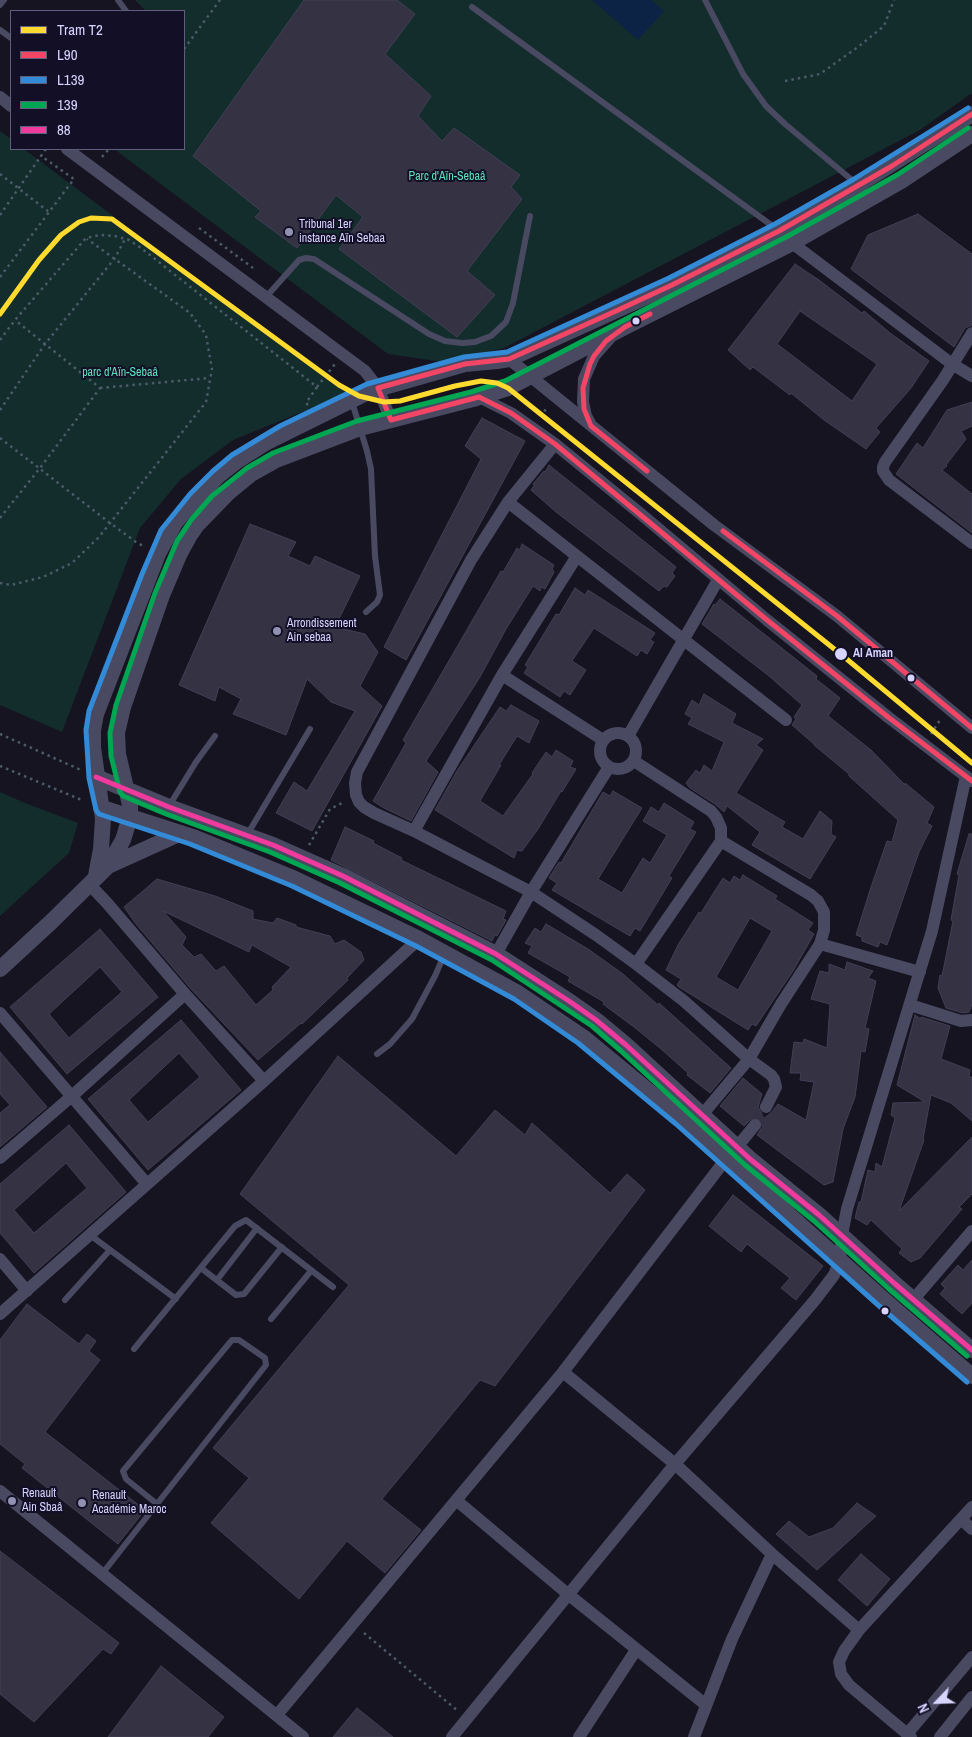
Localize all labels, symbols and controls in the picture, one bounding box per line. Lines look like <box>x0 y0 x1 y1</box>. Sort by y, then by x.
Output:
legend <box>10 10 185 150</box>
text: Tram T2 <box>57 19 103 40</box>
text: L90 <box>57 44 78 65</box>
text: L139 <box>57 69 84 90</box>
text: 139 <box>57 94 78 115</box>
text: 88 <box>57 119 71 140</box>
park label: Parc d'Aïn-Sebaâ <box>409 170 485 184</box>
place label: Tribunal 1er instance Aïn Sebaa <box>299 218 385 246</box>
marker: Tribunal 1er instance Aïn Sebaa <box>283 226 295 238</box>
unlabelled marker <box>631 316 641 326</box>
park label: parc d'Aïn-Sebaâ <box>82 366 158 380</box>
place label: Arrondissement Ain sebaa <box>287 617 356 645</box>
marker: Arrondissement Ain sebaa <box>271 625 283 637</box>
marker: Al Aman <box>833 646 849 662</box>
place label: Al Aman <box>853 647 893 661</box>
unlabelled marker <box>906 673 916 683</box>
unlabelled marker <box>880 1306 890 1316</box>
place label: Renault Ain Sbaâ <box>22 1487 62 1515</box>
place label: Renault Académie Maroc <box>92 1489 166 1517</box>
marker: Renault Ain Sbaâ <box>6 1495 18 1507</box>
marker: Renault Académie Maroc <box>76 1497 88 1509</box>
north arrow <box>912 1677 962 1727</box>
text: N <box>913 1701 933 1716</box>

